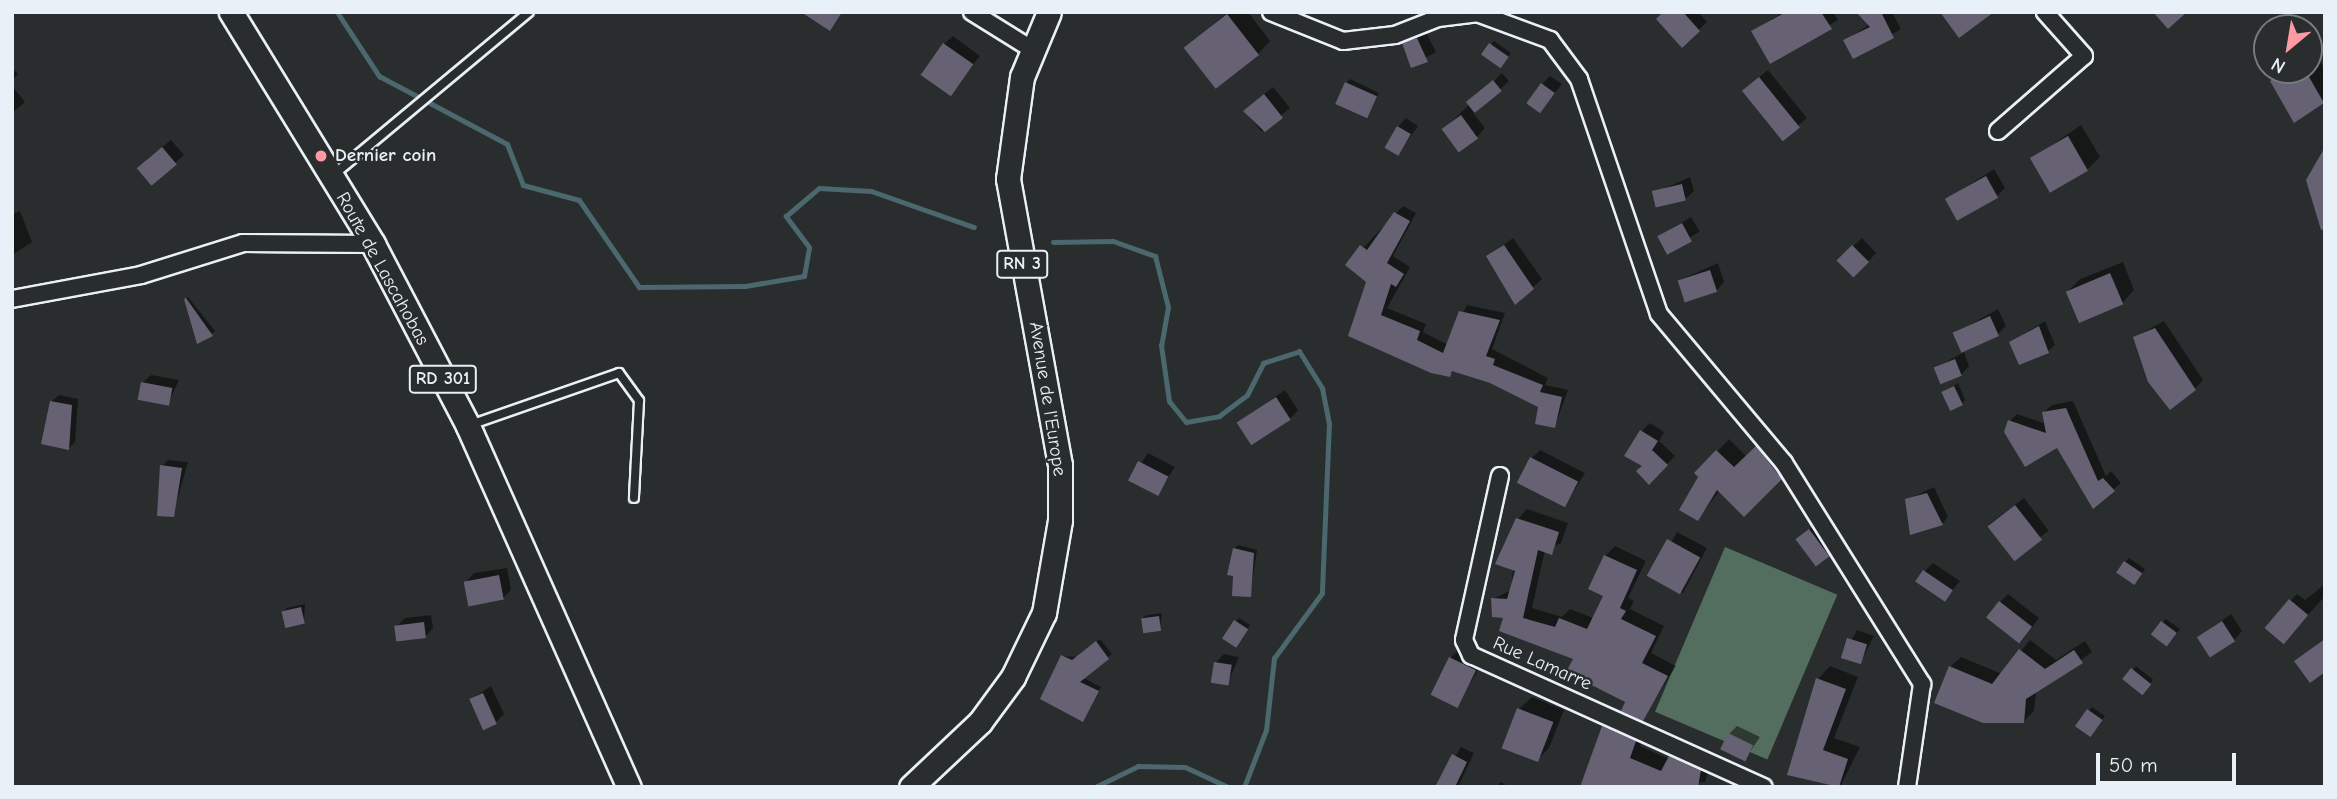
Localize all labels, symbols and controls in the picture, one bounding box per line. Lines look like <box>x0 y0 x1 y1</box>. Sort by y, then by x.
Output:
north arrow <box>2253 14 2323 84</box>
text: N <box>2268 53 2289 78</box>
place label: Dernier coin <box>335 145 436 167</box>
marker: Dernier coin <box>313 148 329 164</box>
street label: Route de Lascahobas <box>330 189 434 349</box>
road number: RN 3 <box>996 250 1048 278</box>
street label: Avenue de l'Europe <box>1024 320 1070 478</box>
road number: RD 301 <box>408 365 478 394</box>
street label: Rue Lamarre <box>1489 632 1595 696</box>
scale bar <box>2099 740 2239 784</box>
text: 50 m <box>2109 753 2158 777</box>

